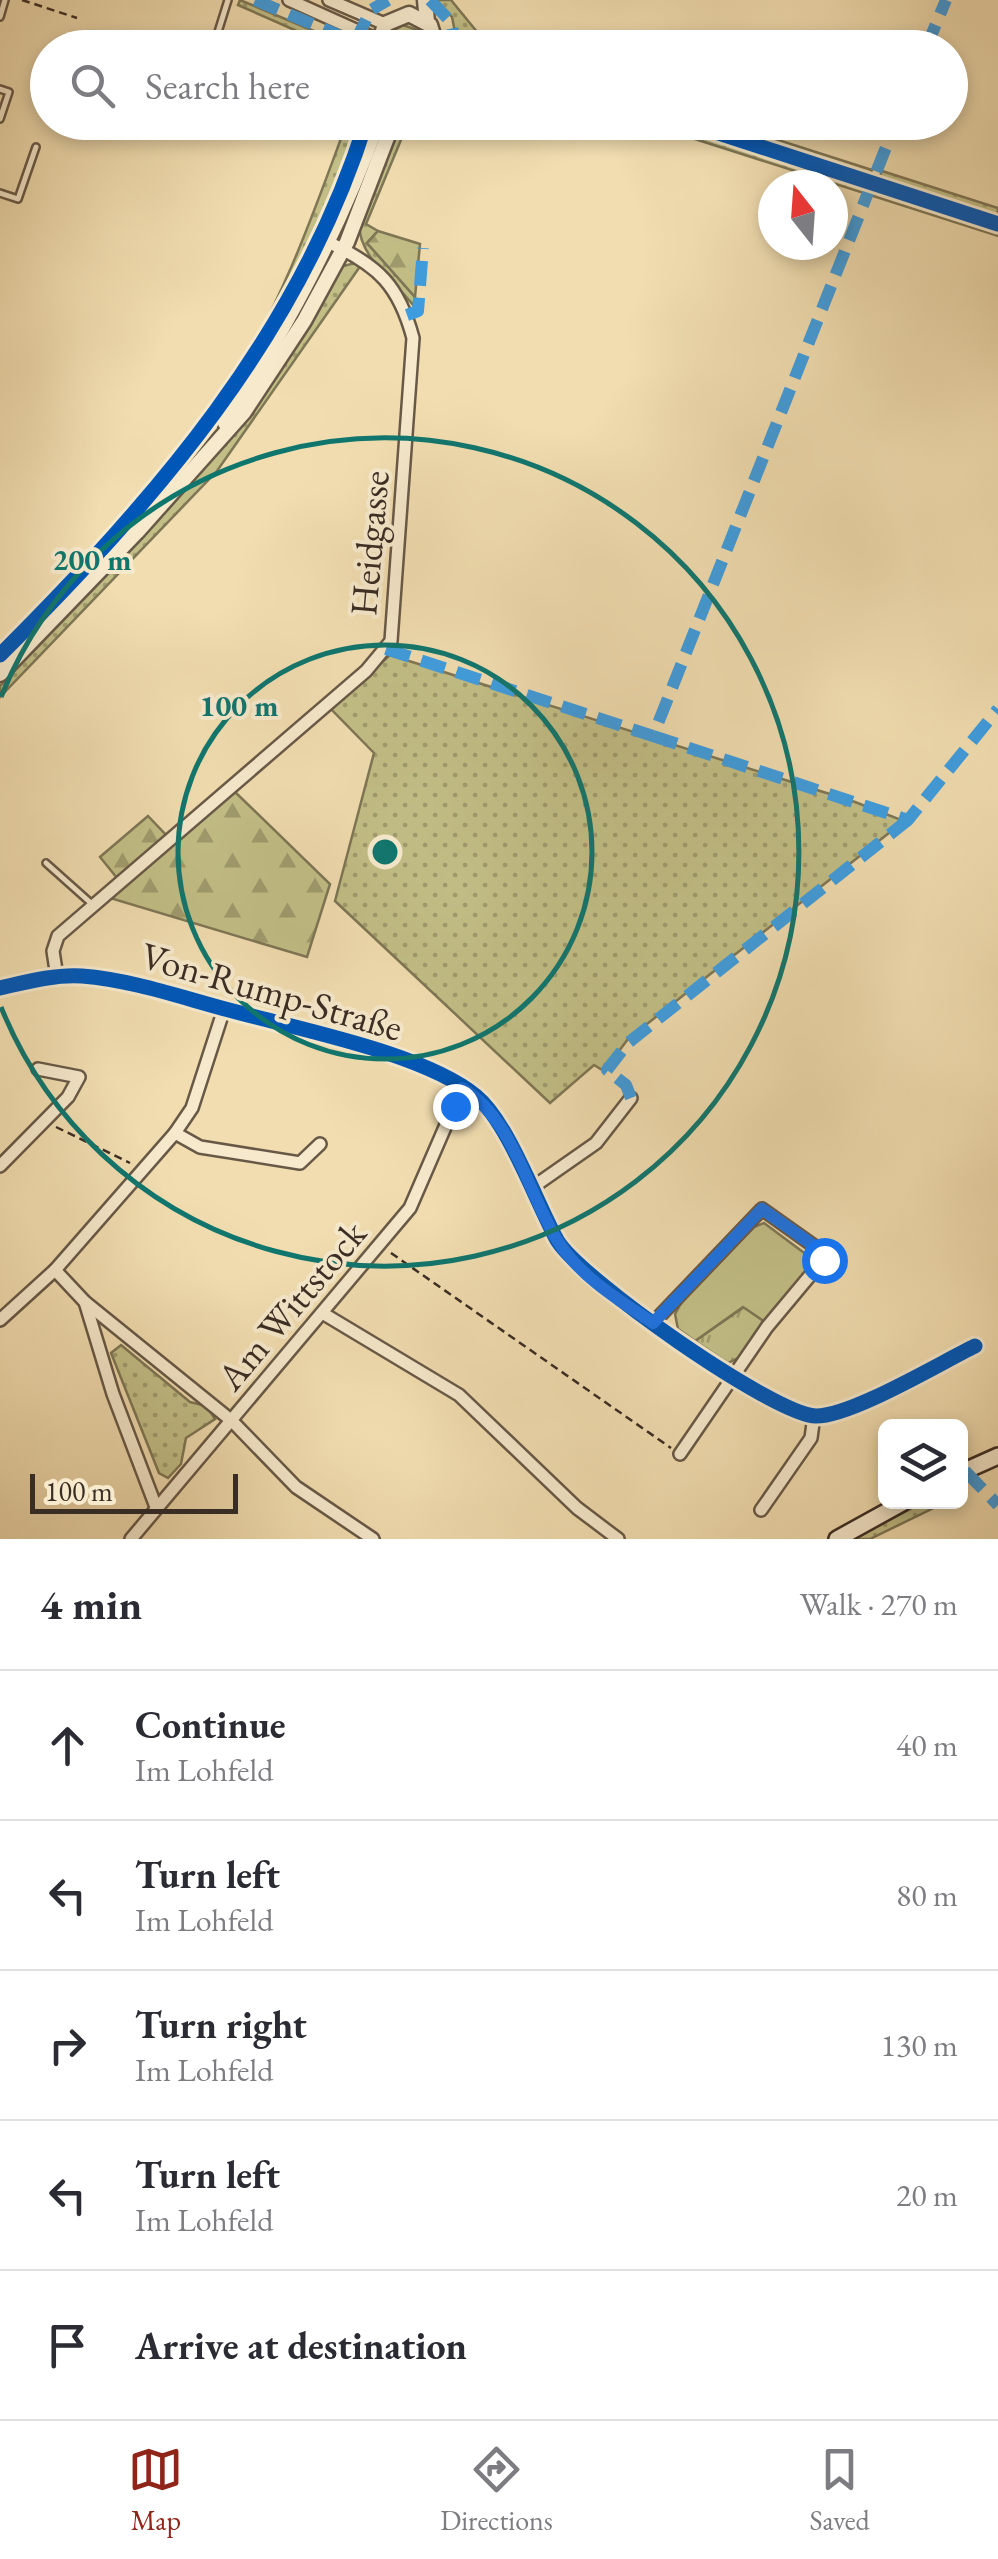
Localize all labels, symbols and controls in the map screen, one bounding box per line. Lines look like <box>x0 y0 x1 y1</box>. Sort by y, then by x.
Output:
search box <box>30 30 968 140</box>
icon: search <box>65 58 120 113</box>
text: Search here <box>145 61 310 110</box>
north arrow <box>758 170 848 260</box>
street label: Heidgasse <box>338 469 400 617</box>
text: 200 m <box>53 540 131 579</box>
text: 100 m <box>200 686 278 725</box>
centre of rings <box>367 834 403 870</box>
street label: Von-Rump-Straße <box>136 930 408 1052</box>
route end <box>433 1084 479 1130</box>
street label: Am Wittstock <box>205 1209 377 1401</box>
route start <box>802 1238 848 1284</box>
map controls <box>878 1419 968 1509</box>
button: layers <box>878 1419 968 1509</box>
scale bar <box>30 1469 238 1514</box>
text: 100 m <box>45 1473 113 1509</box>
text: 4 min <box>40 1577 142 1632</box>
text: Walk · 270 m <box>800 1583 958 1625</box>
text: Continue <box>135 1700 286 1749</box>
icon: ahead <box>40 1718 95 1773</box>
text: 40 m <box>896 1724 958 1766</box>
text: Im Lohfeld <box>135 1749 273 1791</box>
text: Turn left <box>135 1850 280 1899</box>
icon: left <box>40 1868 95 1923</box>
text: 80 m <box>896 1874 958 1916</box>
text: Im Lohfeld <box>135 1899 273 1941</box>
text: Turn right <box>135 2000 307 2049</box>
icon: right <box>40 2018 95 2073</box>
text: 130 m <box>881 2024 958 2066</box>
text: Im Lohfeld <box>135 2049 273 2091</box>
text: Turn left <box>135 2150 280 2199</box>
icon: left <box>40 2168 95 2223</box>
text: 20 m <box>896 2174 958 2216</box>
text: Im Lohfeld <box>135 2199 273 2241</box>
icon: arrive <box>40 2318 95 2373</box>
text: Arrive at destination <box>135 2321 467 2370</box>
tab: Map <box>128 2442 183 2538</box>
tab: Directions <box>440 2442 553 2538</box>
tab: Saved <box>810 2442 870 2538</box>

